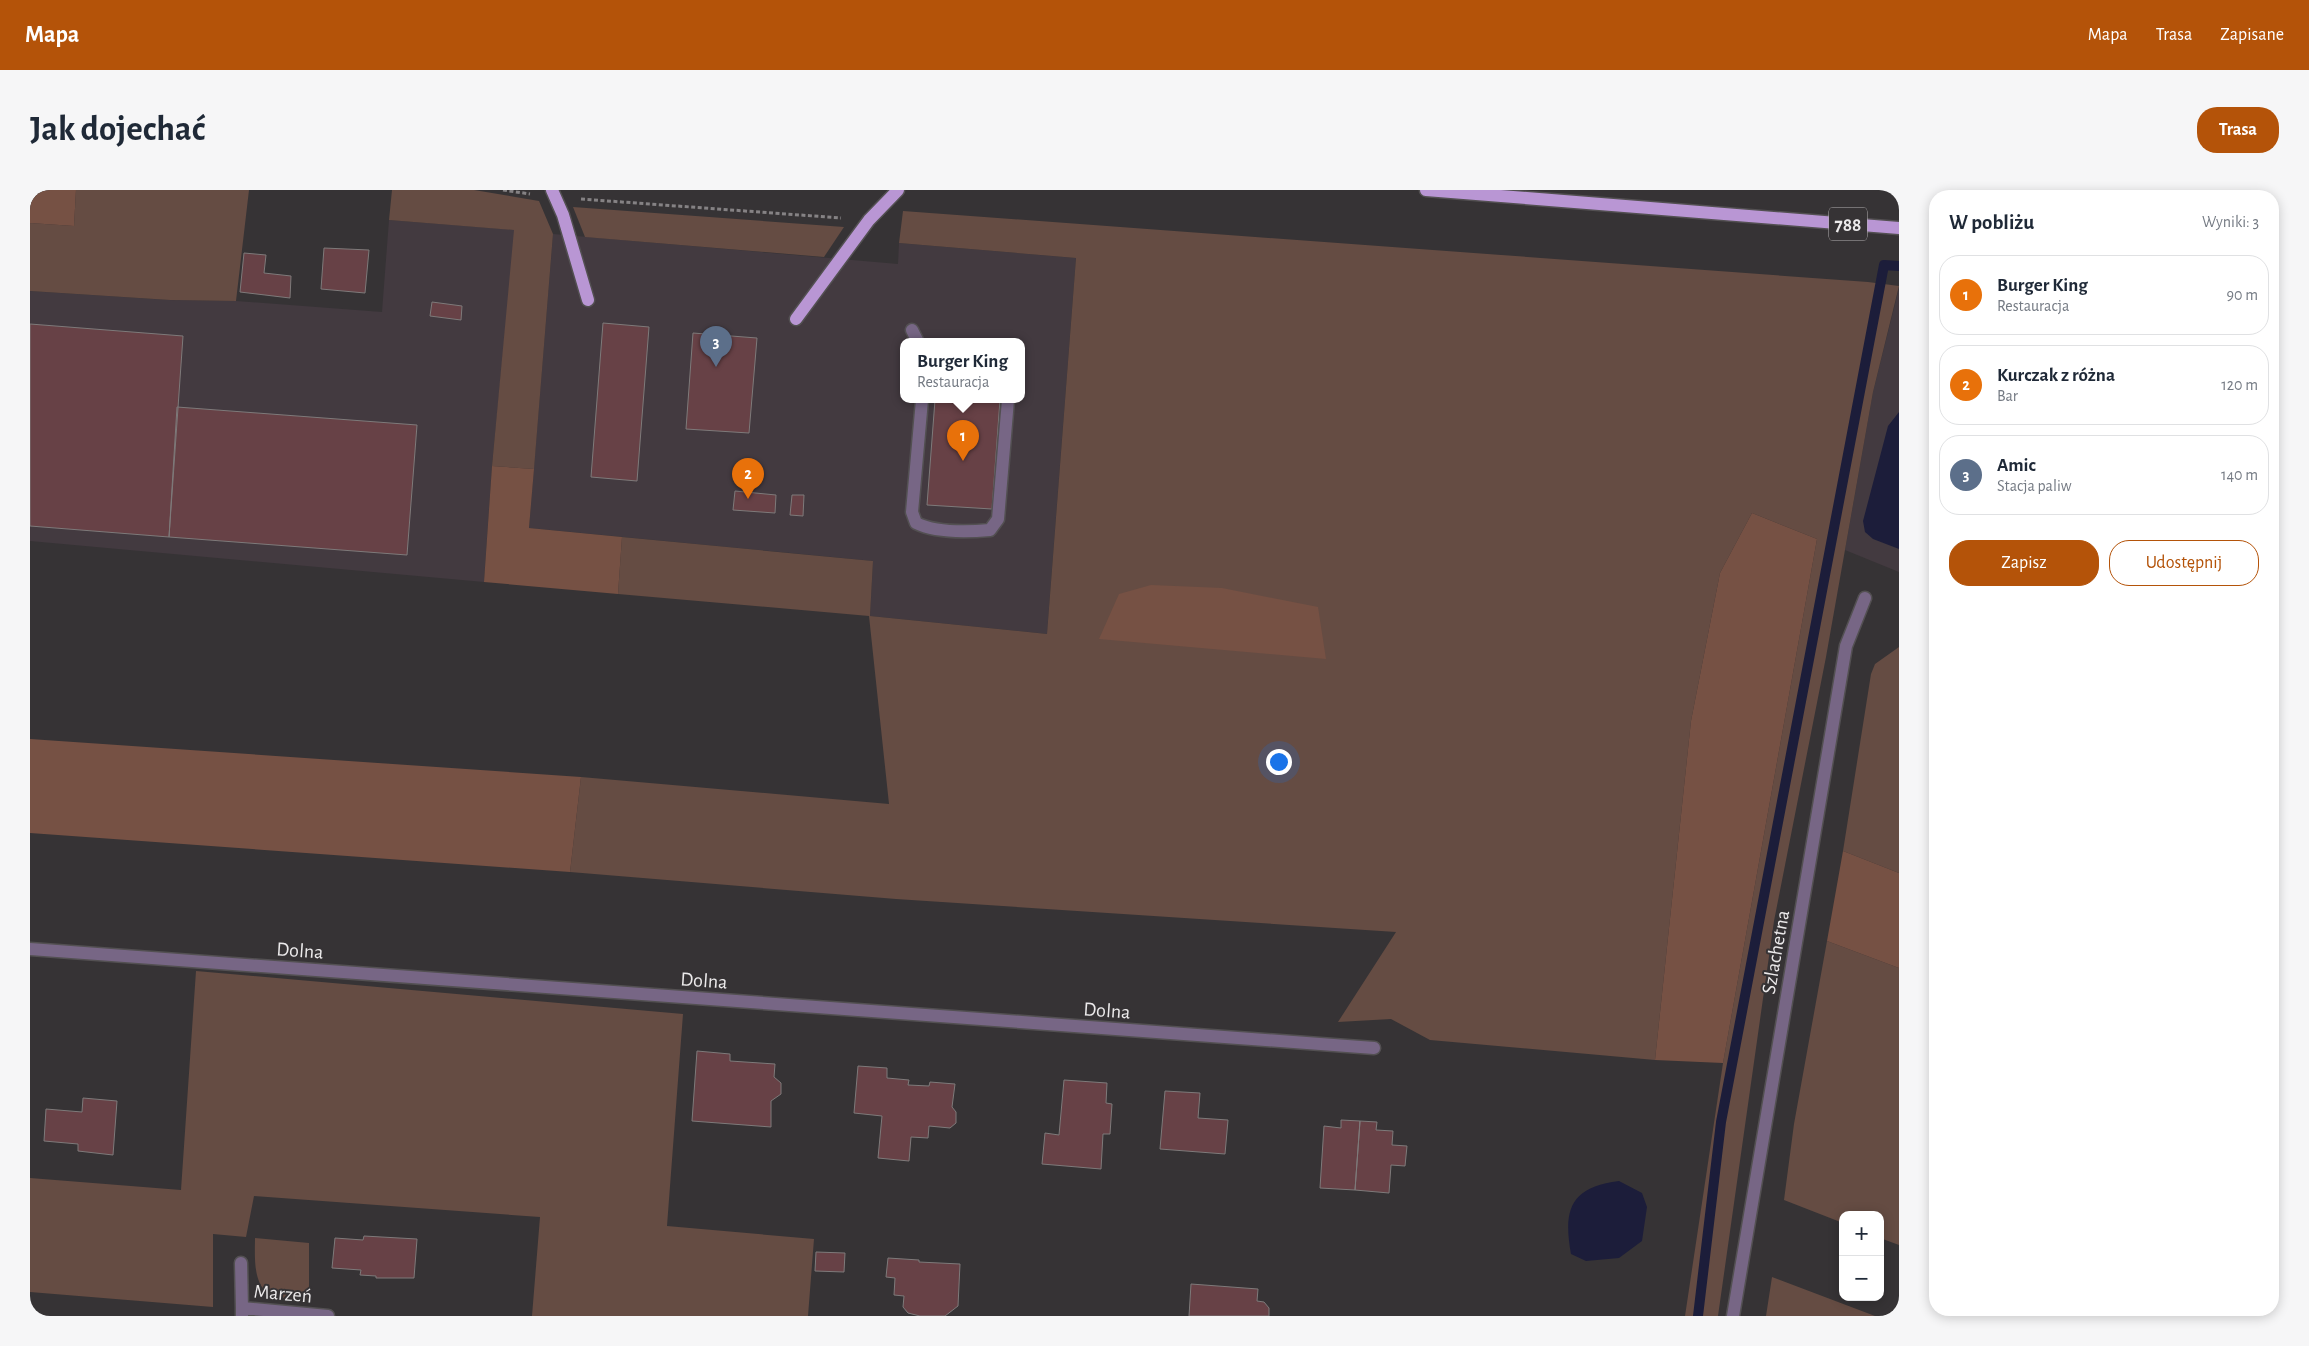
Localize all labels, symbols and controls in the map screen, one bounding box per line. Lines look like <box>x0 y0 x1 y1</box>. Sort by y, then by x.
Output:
text: Mapa <box>25 23 79 47</box>
text: Mapa <box>2088 26 2128 44</box>
text: Trasa <box>2156 26 2192 44</box>
text: Zapisane <box>2220 26 2284 44</box>
button: Trasa <box>2197 107 2279 153</box>
text: Jak dojechać <box>30 112 205 147</box>
road number: 788 <box>1829 208 1867 240</box>
text: W pobliżu <box>1949 212 2034 233</box>
text: Wyniki: 3 <box>2202 214 2259 230</box>
text: Burger King <box>1997 276 2088 295</box>
text: 1 <box>1963 287 1969 303</box>
text: 90 m <box>2227 287 2258 303</box>
text: Restauracja <box>1997 298 2069 314</box>
pin: 3 <box>700 326 732 367</box>
popup <box>900 338 1025 403</box>
text: Burger King <box>917 352 1008 371</box>
text: Kurczak z różna <box>1997 366 2115 385</box>
text: Restauracja <box>917 374 989 390</box>
text: 2 <box>1962 377 1970 393</box>
text: 120 m <box>2221 377 2258 393</box>
text: Bar <box>1997 388 2018 404</box>
pin: 1 <box>947 420 979 461</box>
text: Amic <box>1997 456 2036 475</box>
pin: 2 <box>732 458 764 499</box>
text: 3 <box>1963 467 1969 483</box>
text: 140 m <box>2221 467 2258 483</box>
text: Stacja paliw <box>1997 478 2072 494</box>
button: Zapisz <box>1949 540 2099 586</box>
button: Udostępnij <box>2109 540 2259 586</box>
your location <box>1266 749 1292 775</box>
street label: Szlachetna <box>1759 909 1793 996</box>
street label: Dolna <box>276 939 324 963</box>
street label: Dolna <box>680 969 728 993</box>
street label: Dolna <box>1083 999 1131 1023</box>
map controls <box>1839 1211 1884 1301</box>
button: + <box>1839 1211 1884 1256</box>
button: − <box>1839 1256 1884 1301</box>
street label: Marzeń <box>253 1281 313 1307</box>

